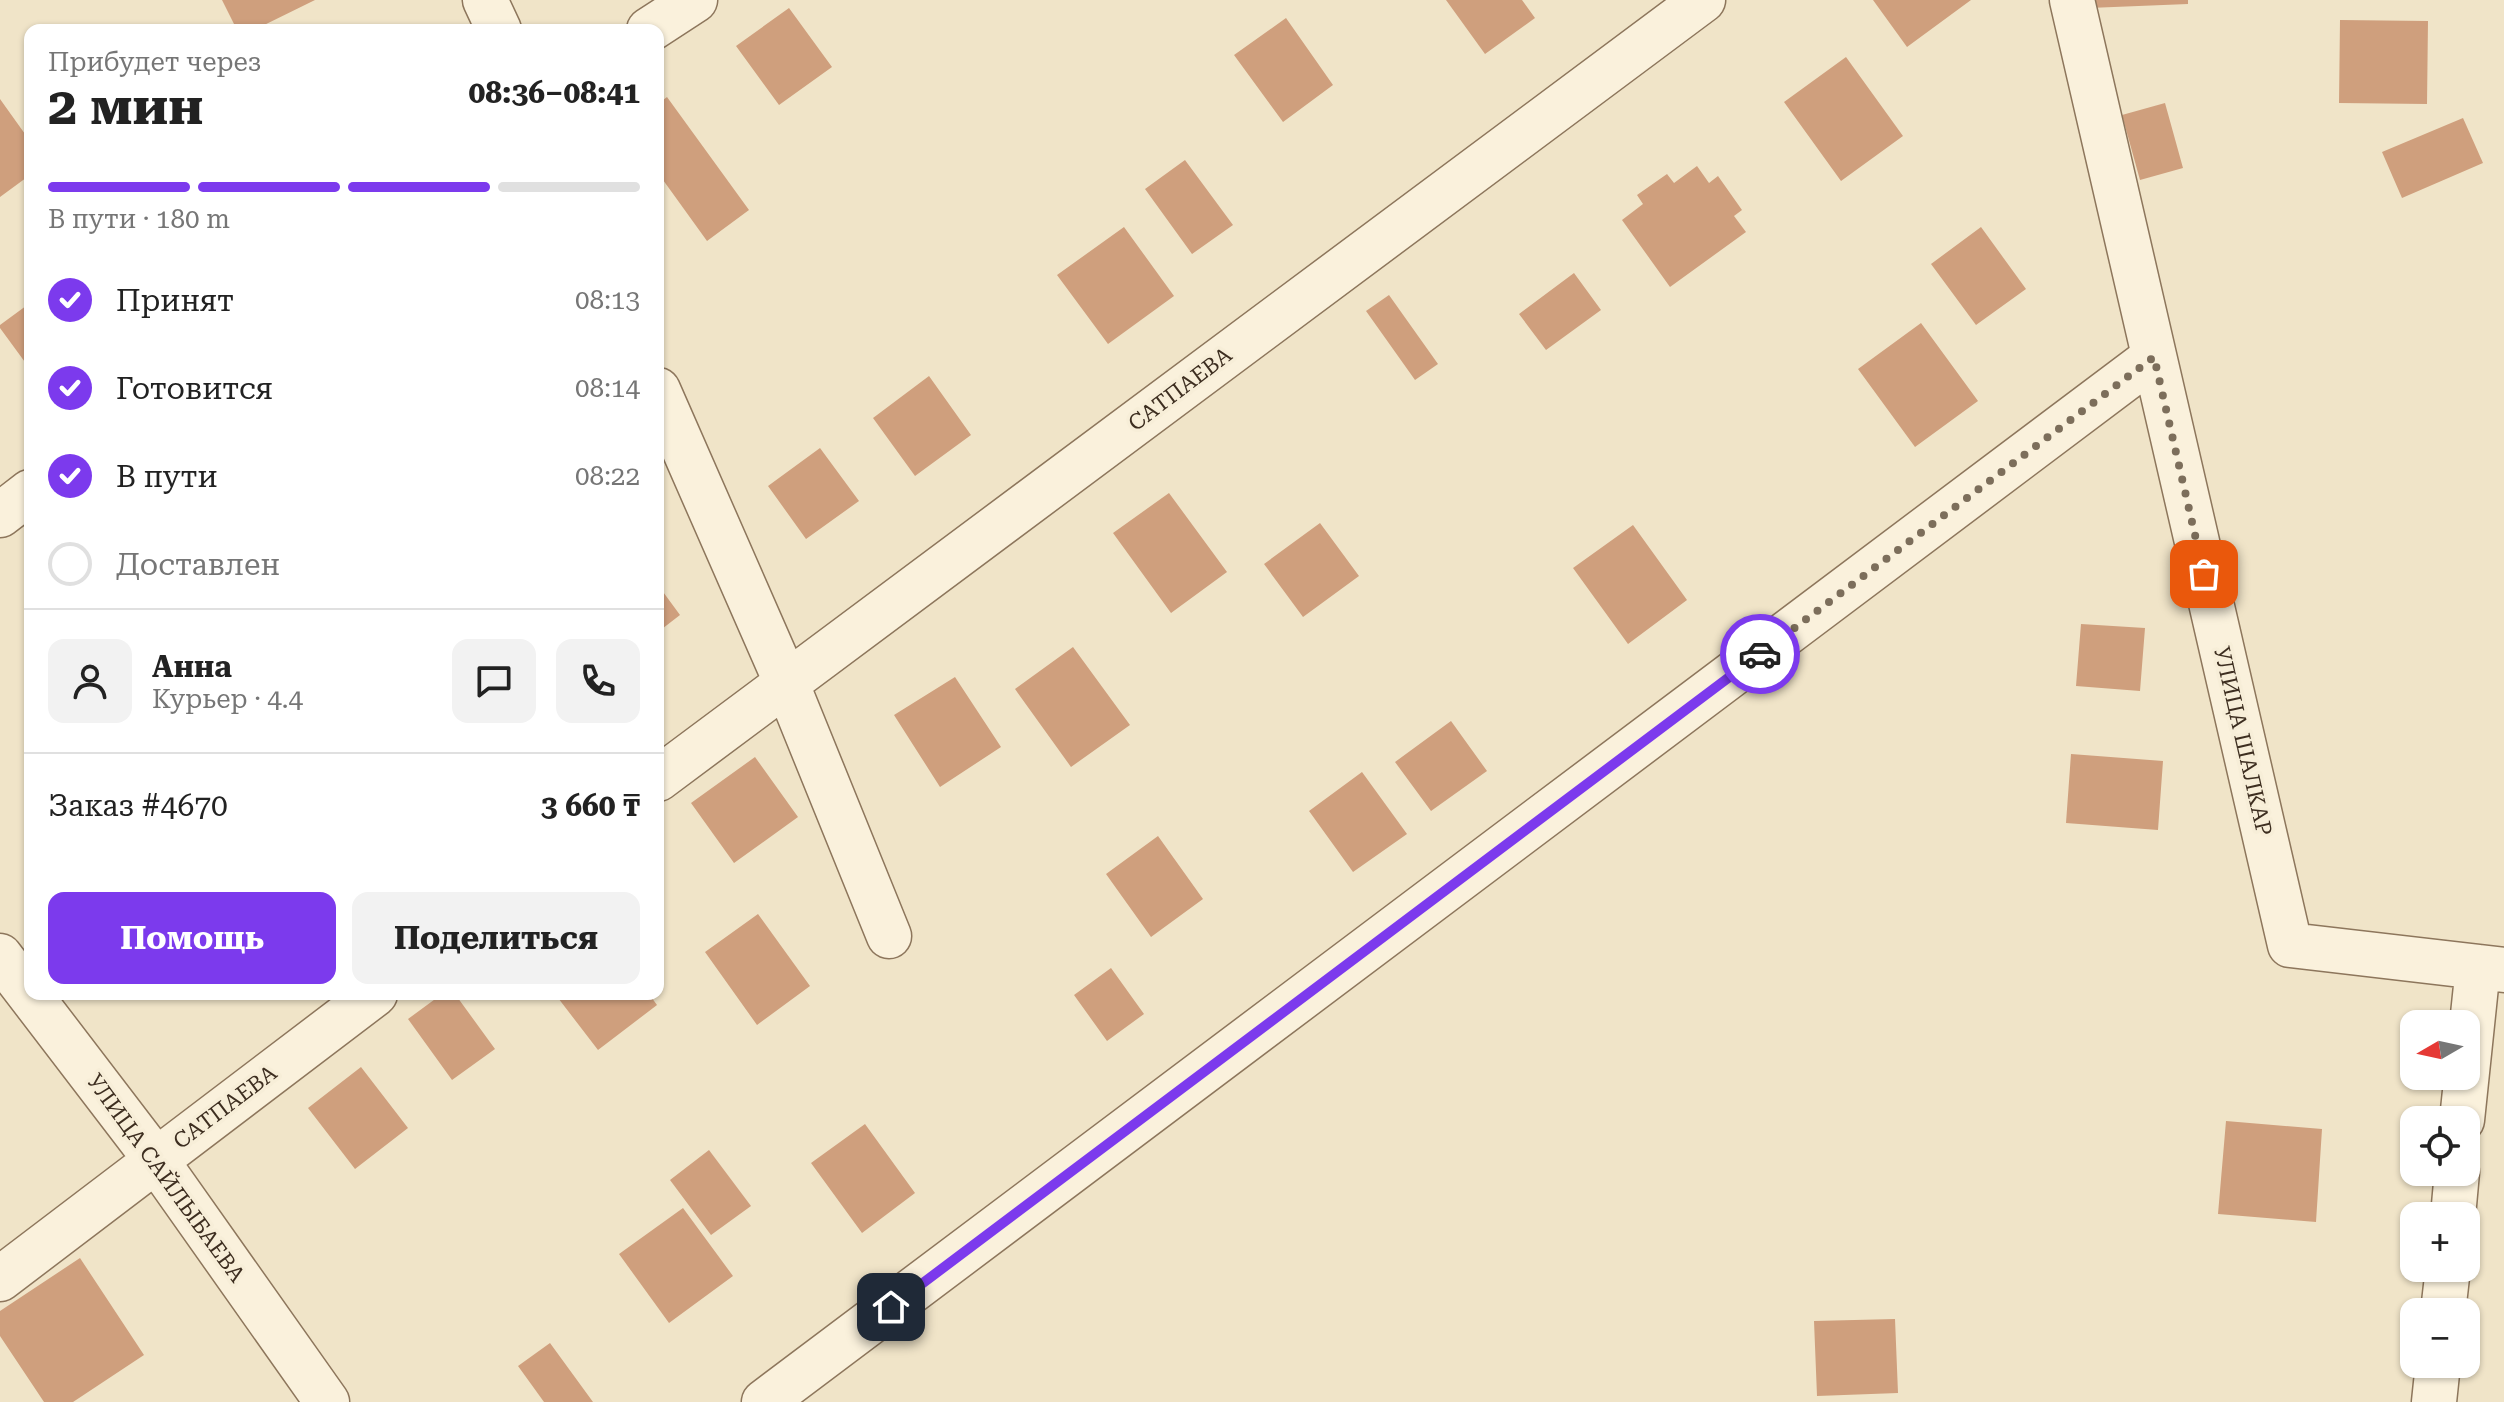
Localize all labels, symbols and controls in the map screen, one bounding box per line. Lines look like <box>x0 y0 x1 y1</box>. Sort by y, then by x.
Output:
text: Прибудет через <box>48 47 262 77</box>
text: 08:36–08:41 <box>468 75 640 110</box>
text: 2 мин <box>48 76 203 137</box>
text: В пути · 180 m <box>48 204 230 234</box>
icon: check <box>48 278 92 322</box>
text: Принят <box>116 283 234 318</box>
text: 08:13 <box>575 285 640 315</box>
street label: САТПАЕВА <box>1123 342 1237 436</box>
icon: check <box>48 366 92 410</box>
text: Готовится <box>116 371 273 406</box>
text: 08:14 <box>575 373 640 403</box>
icon: check <box>48 454 92 498</box>
text: В пути <box>116 459 218 494</box>
text: 08:22 <box>575 461 640 491</box>
pin <box>2170 540 2238 608</box>
text: Доставлен <box>116 547 280 582</box>
icon: bag <box>2182 552 2226 596</box>
courier <box>1720 614 1800 694</box>
icon: car <box>1738 632 1782 676</box>
button: person <box>48 639 132 723</box>
button: chat <box>452 639 536 723</box>
button: phone <box>556 639 640 723</box>
street label: УЛИЦА ШАЛКАР <box>2209 644 2277 838</box>
text: Анна <box>152 649 232 684</box>
text: Курьер · 4.4 <box>152 684 303 714</box>
text: Заказ #4670 <box>48 788 228 823</box>
text: 3 660 ₸ <box>541 788 640 823</box>
button: Помощь <box>48 892 336 984</box>
button: Поделиться <box>352 892 640 984</box>
north arrow <box>2400 1010 2480 1090</box>
map controls <box>2400 1010 2480 1378</box>
street label: САТПАЕВА <box>168 1060 282 1154</box>
street label: УЛИЦА САЙЛЫБАЕВА <box>82 1069 251 1287</box>
button: locate <box>2400 1106 2480 1186</box>
button: + <box>2400 1202 2480 1282</box>
pin <box>857 1273 925 1341</box>
icon: home <box>869 1285 913 1329</box>
button: − <box>2400 1298 2480 1378</box>

